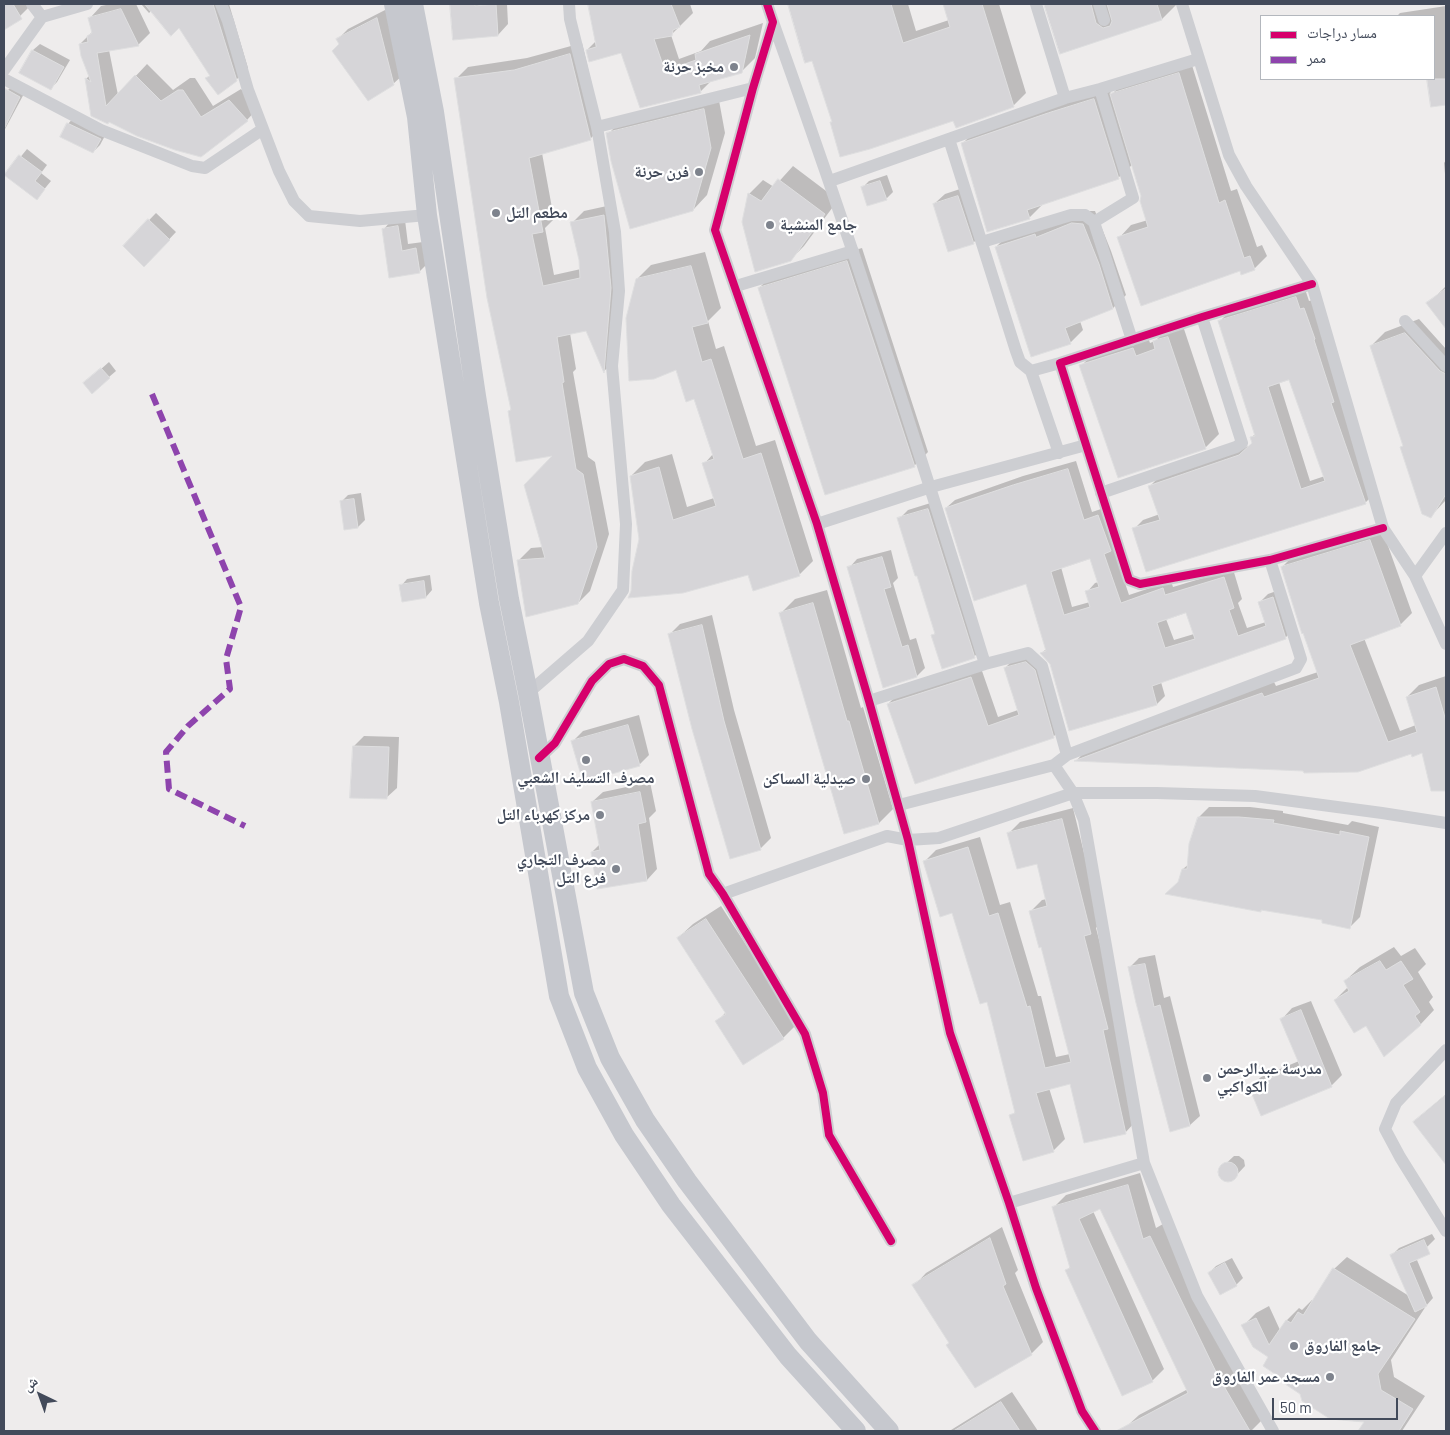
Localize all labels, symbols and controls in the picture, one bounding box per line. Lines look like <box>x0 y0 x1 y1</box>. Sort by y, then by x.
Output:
legend <box>1260 15 1435 80</box>
text: مسار دراجات <box>1307 23 1377 41</box>
text: ممر <box>1307 48 1326 66</box>
place label: مخبز حرنة <box>663 57 724 77</box>
marker: مخبز حرنة <box>728 61 740 73</box>
place label: فرن حرنة <box>634 162 689 182</box>
marker: فرن حرنة <box>693 166 705 178</box>
place label: مطعم التل <box>506 203 568 223</box>
marker: مطعم التل <box>490 207 502 219</box>
place label: جامع المنشية <box>780 215 857 235</box>
marker: جامع المنشية <box>764 219 776 231</box>
marker: مصرف التسليف الشعبي <box>580 754 592 766</box>
place label: مصرف التسليف الشعبي <box>517 768 655 788</box>
place label: صيدلية المساكن <box>763 769 856 789</box>
marker: صيدلية المساكن <box>860 773 872 785</box>
place label: مركز كهرباء التل <box>497 805 590 825</box>
marker: مركز كهرباء التل <box>594 809 606 821</box>
place label: مصرف التجاري فرع التل <box>517 850 606 888</box>
marker: مصرف التجاري فرع التل <box>610 863 622 875</box>
place label: مدرسة عبدالرحمن الكواكبي <box>1217 1059 1322 1097</box>
marker: مدرسة عبدالرحمن الكواكبي <box>1201 1072 1213 1084</box>
place label: جامع الفاروق <box>1304 1336 1381 1356</box>
marker: جامع الفاروق <box>1288 1340 1300 1352</box>
place label: مسجد عمر الفاروق <box>1212 1367 1320 1387</box>
north arrow <box>15 1370 65 1420</box>
marker: مسجد عمر الفاروق <box>1324 1371 1336 1383</box>
text: ش <box>18 1372 41 1395</box>
scale bar <box>1275 1388 1401 1420</box>
text: 50 m <box>1280 1398 1312 1416</box>

